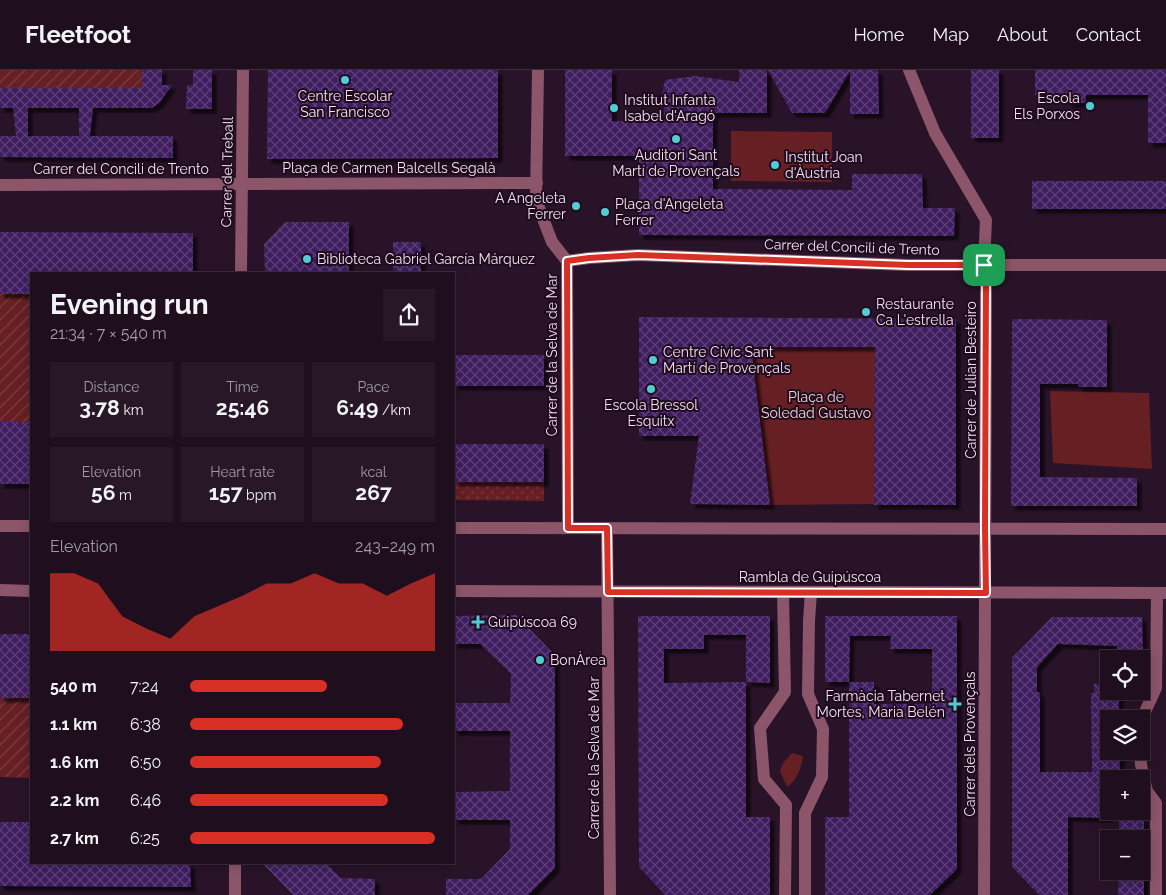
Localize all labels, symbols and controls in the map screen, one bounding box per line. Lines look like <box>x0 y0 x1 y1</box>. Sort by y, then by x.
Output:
text: Fleetfoot <box>25 20 131 49</box>
text: Home <box>853 24 904 45</box>
text: Map <box>932 24 969 45</box>
text: About <box>997 24 1048 45</box>
text: Contact <box>1076 24 1141 45</box>
marker: Centre Escolar San Francisco <box>339 74 351 86</box>
place label: Centre Escolar San Francisco <box>298 88 392 120</box>
place label: Escola Els Porxos <box>1014 90 1080 122</box>
place label: Institut Infanta Isabel d'Aragó <box>624 92 716 124</box>
marker: Escola Els Porxos <box>1084 100 1096 112</box>
marker: Institut Infanta Isabel d'Aragó <box>608 102 620 114</box>
street label: Carrer del Treball <box>218 116 236 228</box>
marker: Auditori Sant Martí de Provençals <box>670 133 682 145</box>
place label: Auditori Sant Martí de Provençals <box>612 147 740 179</box>
place label: Institut Joan d'Àustria <box>785 149 863 181</box>
marker: Institut Joan d'Àustria <box>769 159 781 171</box>
street label: Plaça de Carmen Balcells Segalà <box>282 160 496 176</box>
street label: Carrer del Concili de Trento <box>33 161 209 177</box>
place label: A Angeleta Ferrer <box>495 190 566 222</box>
place label: Plaça d'Angeleta Ferrer <box>615 196 723 228</box>
marker: A Angeleta Ferrer <box>570 200 582 212</box>
marker: Plaça d'Angeleta Ferrer <box>599 206 611 218</box>
street label: Carrer del Concili de Trento <box>764 236 940 258</box>
pin <box>963 244 1005 286</box>
place label: Biblioteca Gabriel García Márquez <box>317 251 535 267</box>
icon: arrive <box>970 251 998 279</box>
marker: Biblioteca Gabriel García Márquez <box>301 253 313 265</box>
street label: Carrer de la Selva de Mar <box>544 274 560 436</box>
text: Evening run <box>50 288 209 321</box>
button: share <box>383 289 435 341</box>
place label: Restaurante Ca L'estrella <box>876 296 954 328</box>
street label: Carrer de Julian Besteiro <box>963 301 979 459</box>
marker: Restaurante Ca L'estrella <box>860 306 872 318</box>
text: 21:34 · 7 × 540 m <box>50 324 167 343</box>
place label: Centre Cívic Sant Martí de Provençals <box>663 344 791 376</box>
marker: Centre Cívic Sant Martí de Provençals <box>647 354 659 366</box>
text: Distance <box>83 379 140 395</box>
text: Time <box>226 379 259 395</box>
text: Pace <box>357 379 390 395</box>
marker: Escola Bressol Esquitx <box>645 383 657 395</box>
park label: Plaça de Soledad Gustavo <box>761 389 871 421</box>
text: 3.78 <box>79 395 120 420</box>
text: 25:46 <box>216 395 269 420</box>
text: 6:49 <box>336 395 378 420</box>
place label: Escola Bressol Esquitx <box>604 397 698 429</box>
text: km <box>120 402 144 418</box>
text: /km <box>378 402 411 418</box>
text: Elevation <box>82 464 141 480</box>
text: Heart rate <box>210 464 275 480</box>
text: kcal <box>360 464 387 480</box>
text: 56 <box>91 480 115 505</box>
text: 157 <box>209 480 243 505</box>
text: 267 <box>355 480 392 505</box>
text: m <box>115 487 132 503</box>
text: bpm <box>243 487 276 503</box>
text: Elevation <box>50 537 118 556</box>
text: 243–249 m <box>355 537 435 556</box>
street label: Rambla de Guipúscoa <box>739 569 881 585</box>
place label: Guipúscoa 69 <box>488 614 577 630</box>
marker: Guipúscoa 69 <box>472 616 484 628</box>
map controls <box>1100 650 1150 880</box>
button: locate <box>1100 650 1150 700</box>
place label: BonÀrea <box>550 651 606 668</box>
marker: BonÀrea <box>534 654 546 666</box>
street label: Carrer dels Provençals <box>962 671 978 817</box>
text: 540 m <box>50 677 97 696</box>
text: 7:24 <box>130 677 159 696</box>
street label: Carrer de la Selva de Mar <box>586 677 602 839</box>
place label: Farmàcia Tabernet Mortes, Maria Belén <box>817 688 945 720</box>
marker: Farmàcia Tabernet Mortes, Maria Belén <box>949 698 961 710</box>
button: layers <box>1100 710 1150 760</box>
text: 1.1 km <box>50 715 97 734</box>
text: 6:38 <box>130 715 161 734</box>
text: 1.6 km <box>50 753 99 772</box>
text: 6:50 <box>130 753 161 772</box>
button: + <box>1100 770 1150 820</box>
text: 2.2 km <box>50 791 99 810</box>
text: 6:46 <box>130 791 161 810</box>
text: 2.7 km <box>50 829 99 848</box>
text: 6:25 <box>130 829 160 848</box>
button: − <box>1100 830 1150 880</box>

